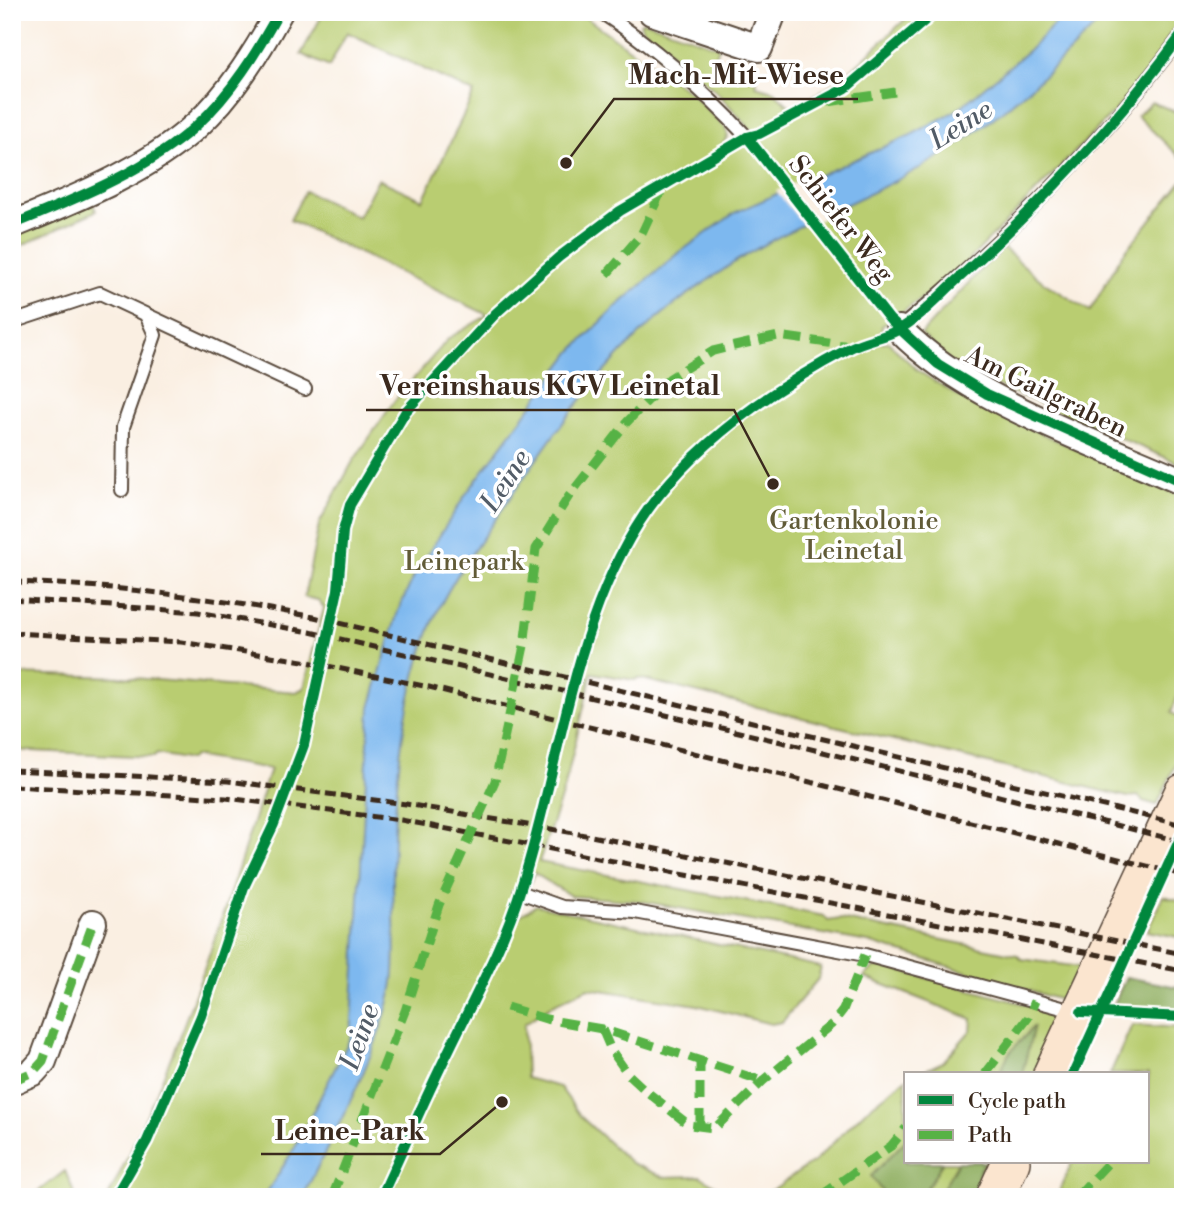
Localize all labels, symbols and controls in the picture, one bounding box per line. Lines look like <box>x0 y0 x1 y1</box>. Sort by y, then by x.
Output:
callout: Mach-Mit-Wiese <box>614 50 858 99</box>
text: Mach-Mit-Wiese <box>628 58 844 93</box>
water label: Leine <box>922 92 999 158</box>
street label: Schiefer Weg <box>782 149 901 289</box>
street label: Am Gailgraben <box>959 339 1132 445</box>
callout: Vereinshaus KGV Leinetal <box>366 361 734 410</box>
text: Vereinshaus KGV Leinetal <box>379 369 720 404</box>
water label: Leine <box>472 443 539 520</box>
park label: Gartenkolonie Leinetal <box>769 505 939 567</box>
park label: Leinepark <box>404 546 526 578</box>
water label: Leine <box>332 1000 387 1075</box>
legend <box>904 1072 1150 1164</box>
text: Cycle path <box>968 1089 1067 1115</box>
callout: Leine-Park <box>261 1105 440 1154</box>
text: Leine-Park <box>275 1114 426 1149</box>
text: Path <box>968 1123 1013 1149</box>

